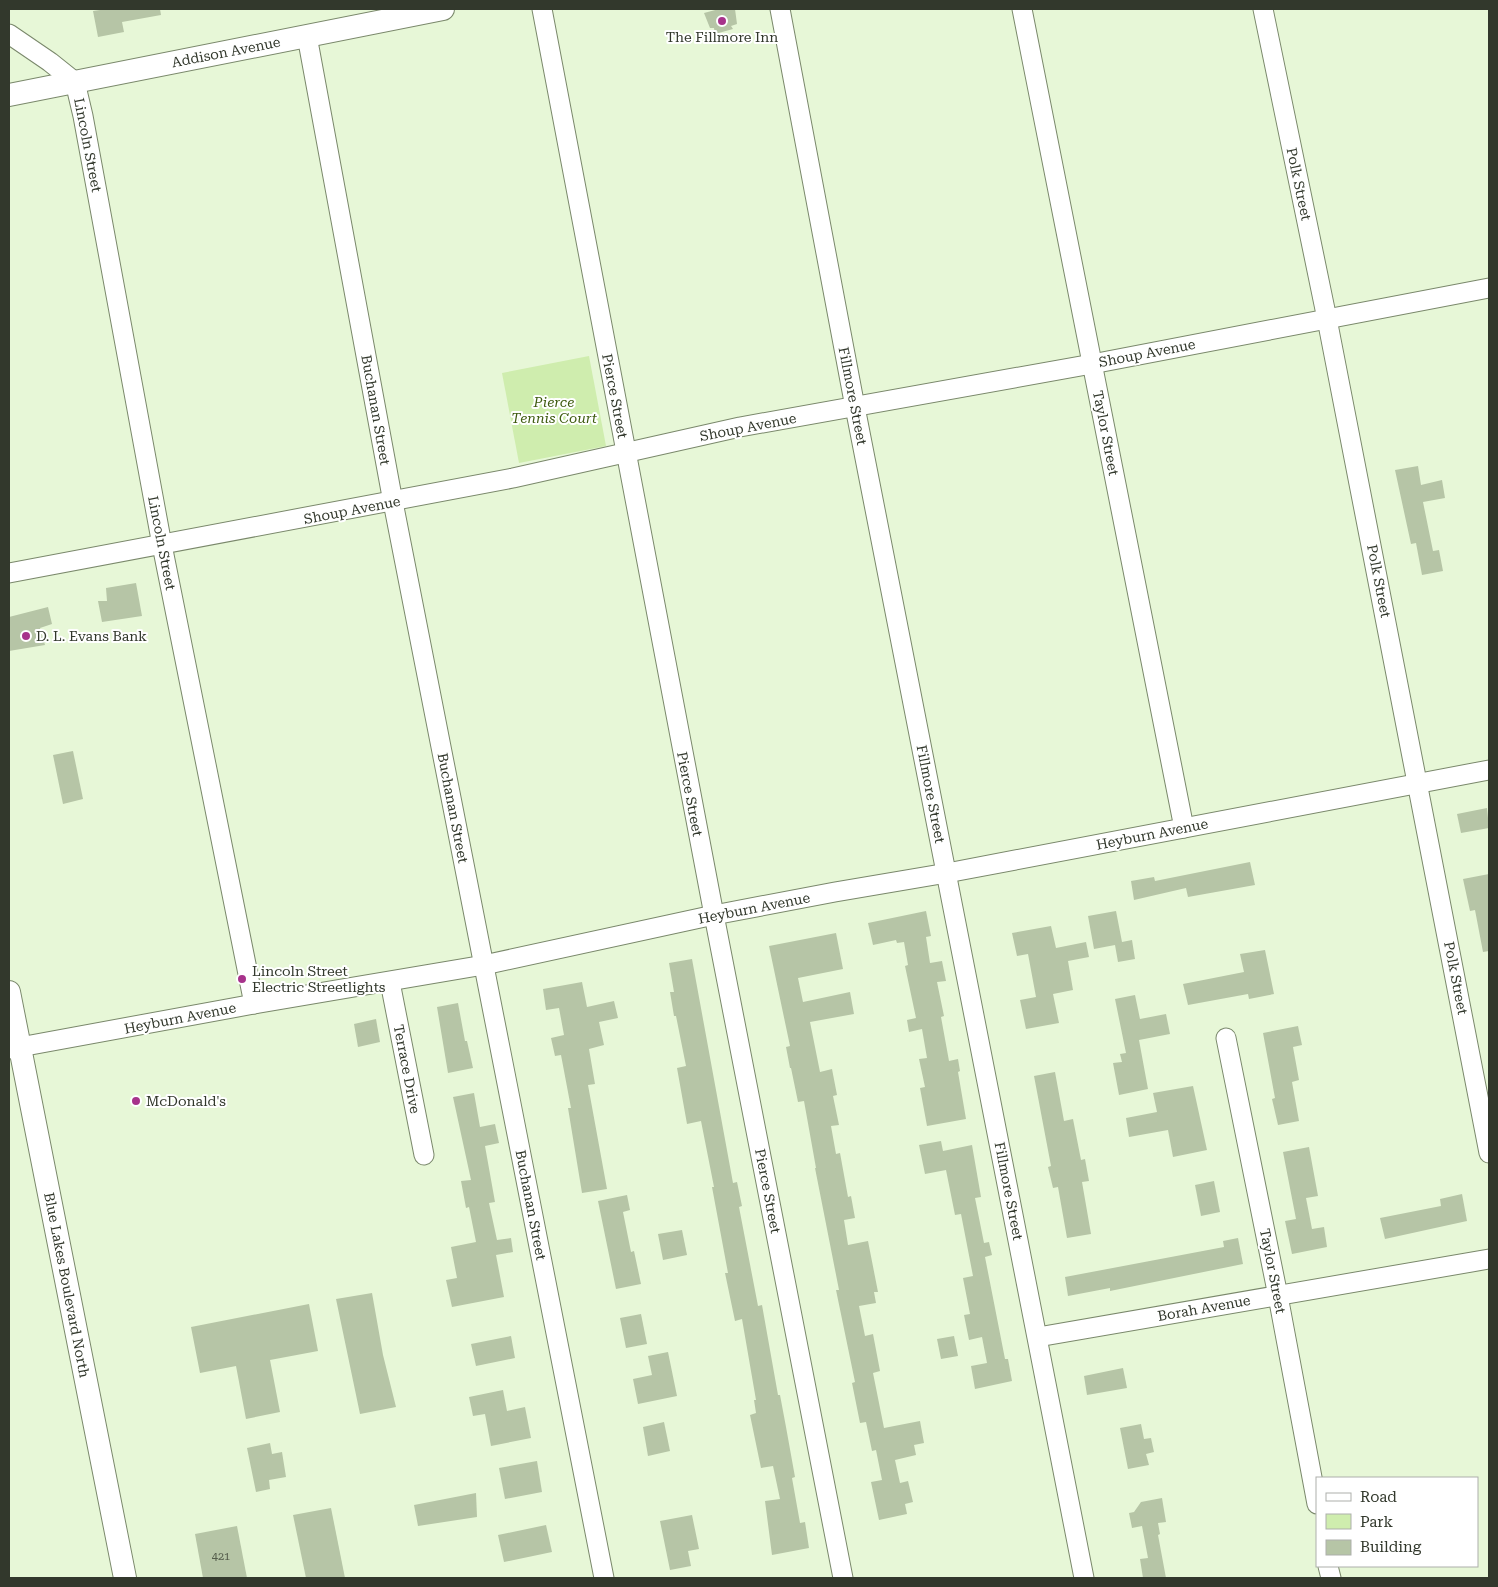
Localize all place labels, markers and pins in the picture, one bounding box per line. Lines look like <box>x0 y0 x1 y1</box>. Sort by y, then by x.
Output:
marker: The Fillmore Inn <box>716 15 728 27</box>
place label: The Fillmore Inn <box>666 29 778 45</box>
place label: D. L. Evans Bank <box>36 628 147 644</box>
marker: D. L. Evans Bank <box>20 630 32 642</box>
place label: Lincoln Street Electric Streetlights <box>252 963 386 995</box>
marker: Lincoln Street Electric Streetlights <box>236 973 248 985</box>
place label: McDonald's <box>146 1093 226 1109</box>
marker: McDonald's <box>130 1095 142 1107</box>

